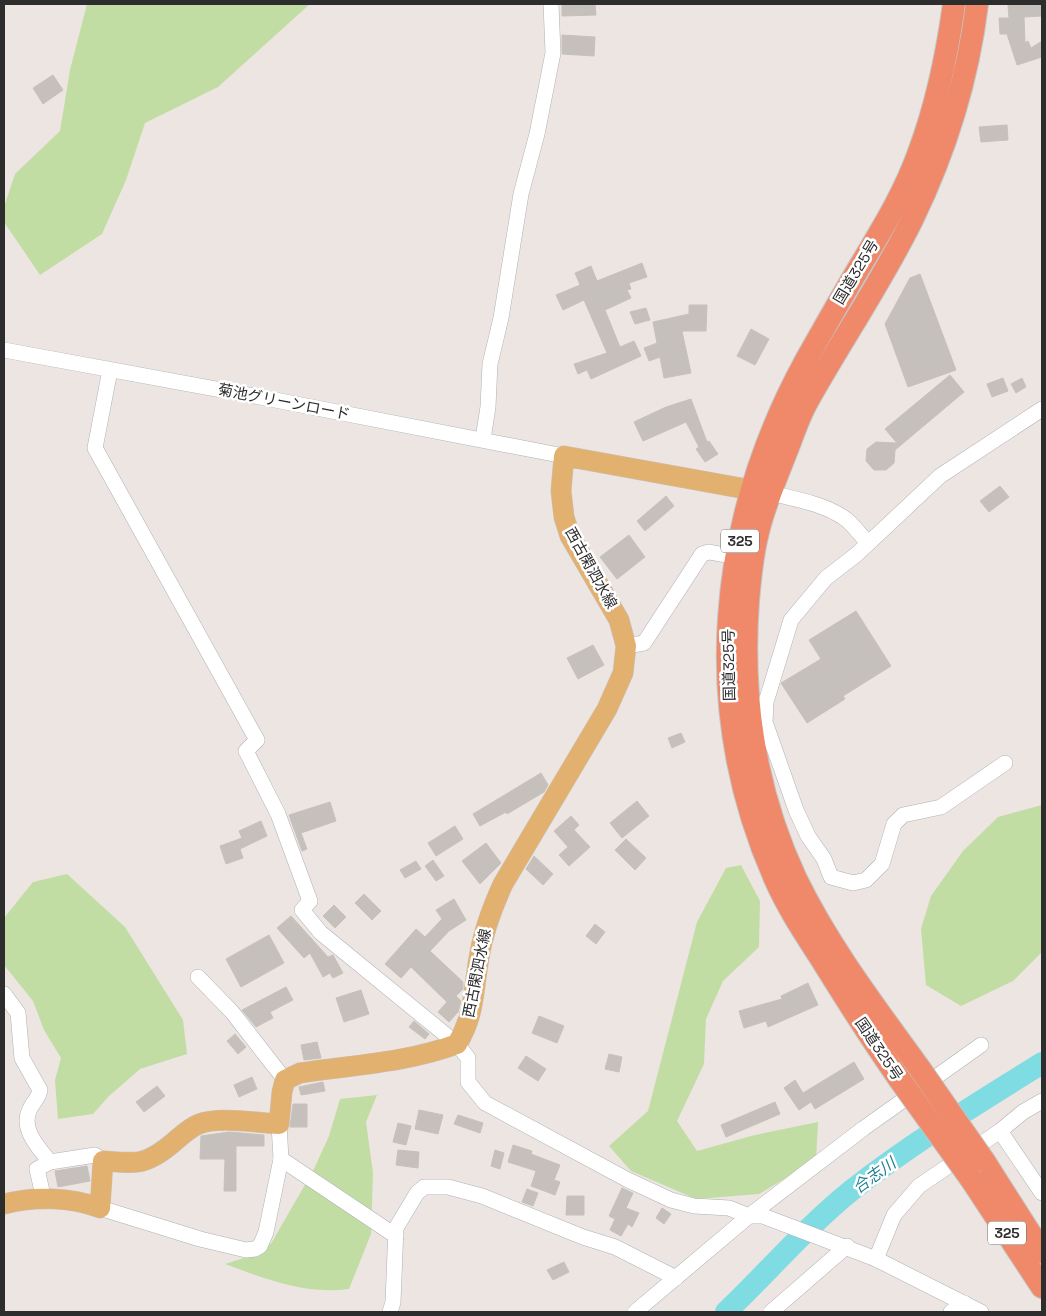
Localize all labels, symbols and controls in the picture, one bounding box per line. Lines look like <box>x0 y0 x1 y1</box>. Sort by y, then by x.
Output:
street label: 国道325号 <box>829 236 882 308</box>
street label: 菊池グリーンロード <box>216 379 352 424</box>
street label: 西古閑泗水線 <box>561 524 622 612</box>
road number: 325 <box>721 530 759 552</box>
street label: 国道325号 <box>718 629 739 701</box>
street label: 西古閑泗水線 <box>459 927 494 1019</box>
street label: 国道325号 <box>851 1014 907 1084</box>
water label: 合志川 <box>849 1152 901 1198</box>
road number: 325 <box>988 1222 1026 1244</box>

